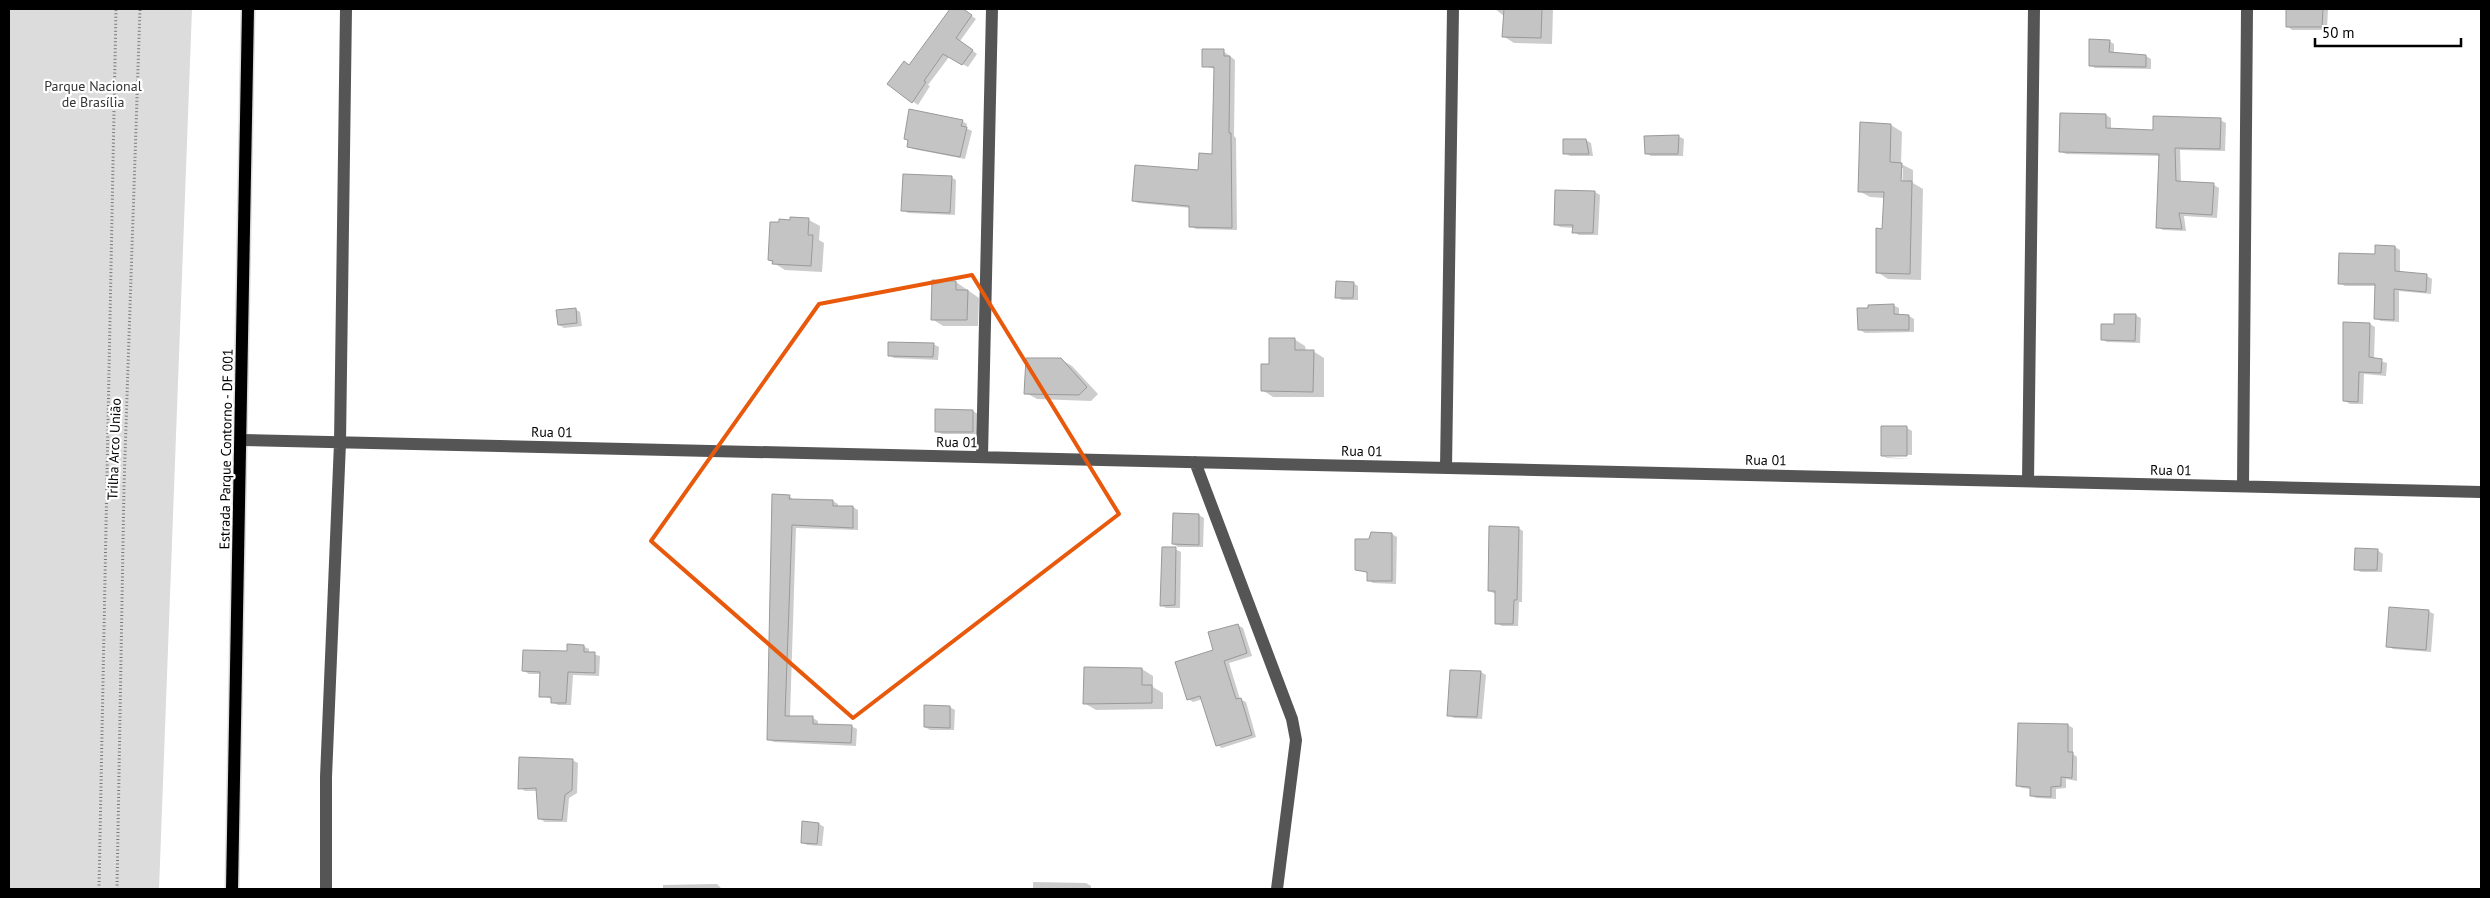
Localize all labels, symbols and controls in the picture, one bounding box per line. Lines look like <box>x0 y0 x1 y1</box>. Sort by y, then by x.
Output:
scale bar <box>2315 15 2461 47</box>
text: 50 m <box>2322 23 2355 42</box>
park label: Parque Nacional de Brasília <box>44 77 142 111</box>
street label: Estrada Parque Contorno - DF 001 <box>215 348 237 550</box>
street label: Trilha Arco União <box>103 398 125 500</box>
street label: Rua 01 <box>531 423 573 441</box>
street label: Rua 01 <box>936 433 978 451</box>
street label: Rua 01 <box>1341 442 1383 460</box>
street label: Rua 01 <box>1745 451 1787 469</box>
street label: Rua 01 <box>2150 461 2192 479</box>

